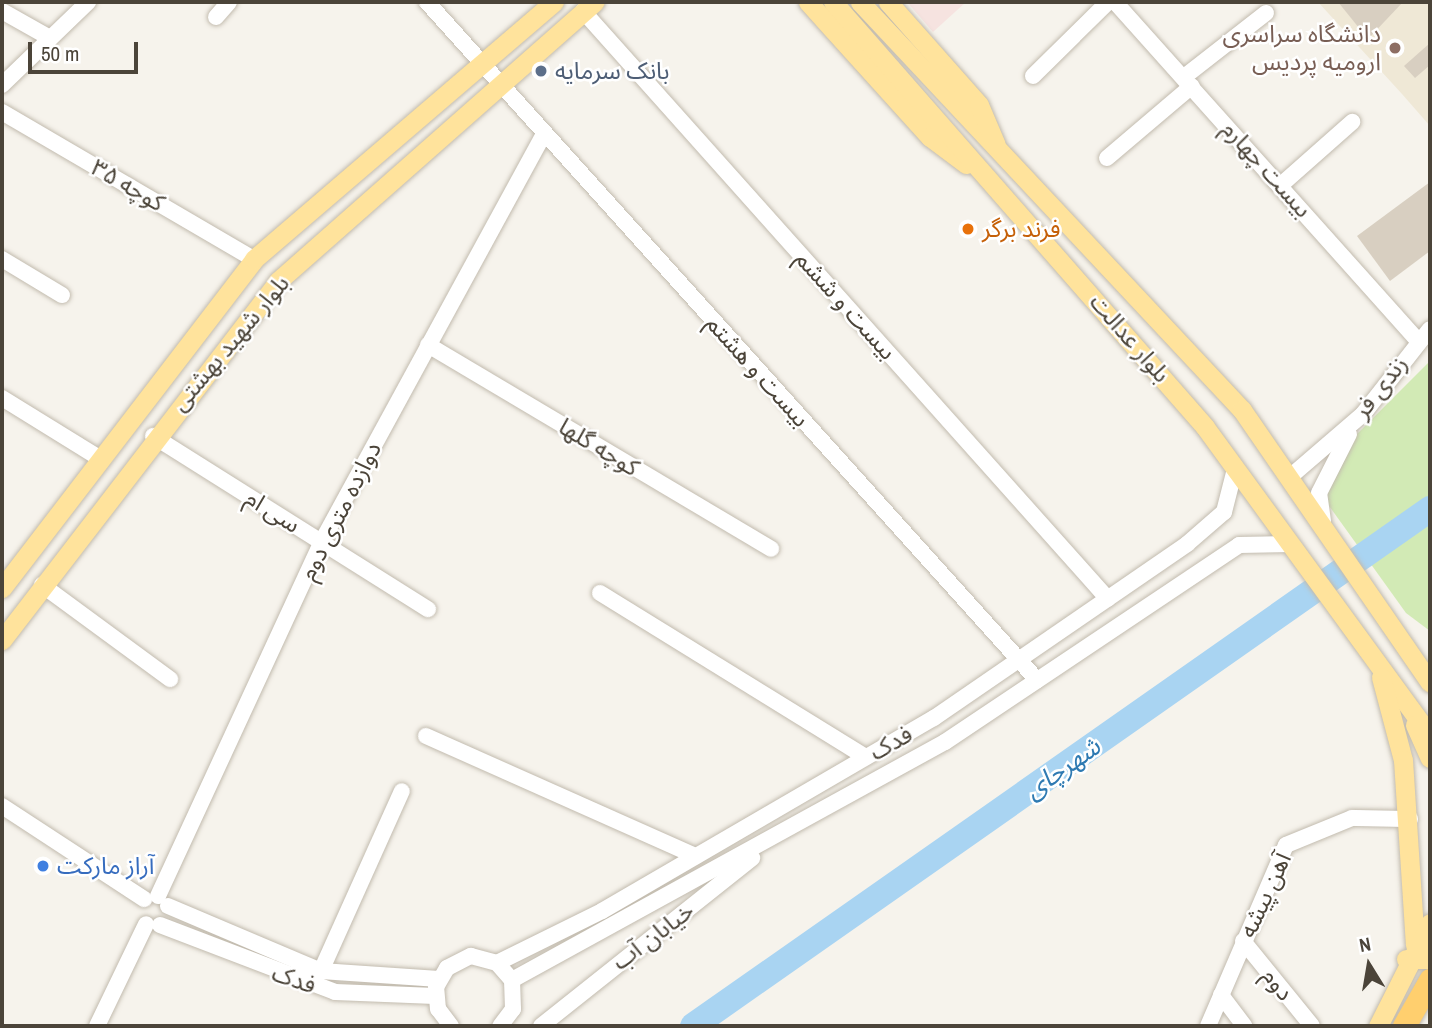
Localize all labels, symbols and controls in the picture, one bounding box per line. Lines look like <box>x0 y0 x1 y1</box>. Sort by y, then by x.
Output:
place label: دانشگاه سراسری ارومیه پردیس <box>1223 20 1381 76</box>
scale bar <box>32 28 142 72</box>
text: 50 m <box>41 39 79 68</box>
marker: دانشگاه سراسری ارومیه پردیس <box>1387 40 1403 56</box>
place label: بانک سرمایه <box>555 57 670 85</box>
marker: بانک سرمایه <box>533 63 549 79</box>
street label: بیست چهارم <box>1216 115 1318 223</box>
street label: کوچه ۳۵ <box>86 153 170 217</box>
place label: فرند برگر <box>982 215 1061 243</box>
marker: فرند برگر <box>960 221 976 237</box>
street label: بیست و ششم <box>790 245 902 365</box>
street label: بلوار شهید بهشتی <box>165 269 295 417</box>
street label: بلوار عدالت <box>1084 288 1176 388</box>
street label: بیست و هشتم <box>700 309 816 433</box>
street label: زندی فر <box>1347 350 1413 424</box>
street label: کوچه گلها <box>554 412 644 482</box>
street label: دوازده متری دوم <box>293 437 387 585</box>
street label: سی ام <box>240 483 306 539</box>
street label: فدک <box>865 719 917 767</box>
water label: شهرچای <box>1018 731 1106 805</box>
street label: آهن پیشه <box>1233 848 1297 942</box>
place label: آراز مارکت <box>57 852 154 880</box>
marker: آراز مارکت <box>35 858 51 874</box>
street label: خیابان آب <box>606 896 700 976</box>
north arrow <box>1334 930 1404 1000</box>
text: N <box>1357 931 1373 958</box>
street label: فدک <box>268 958 320 1000</box>
street label: دوم <box>1256 962 1300 1006</box>

